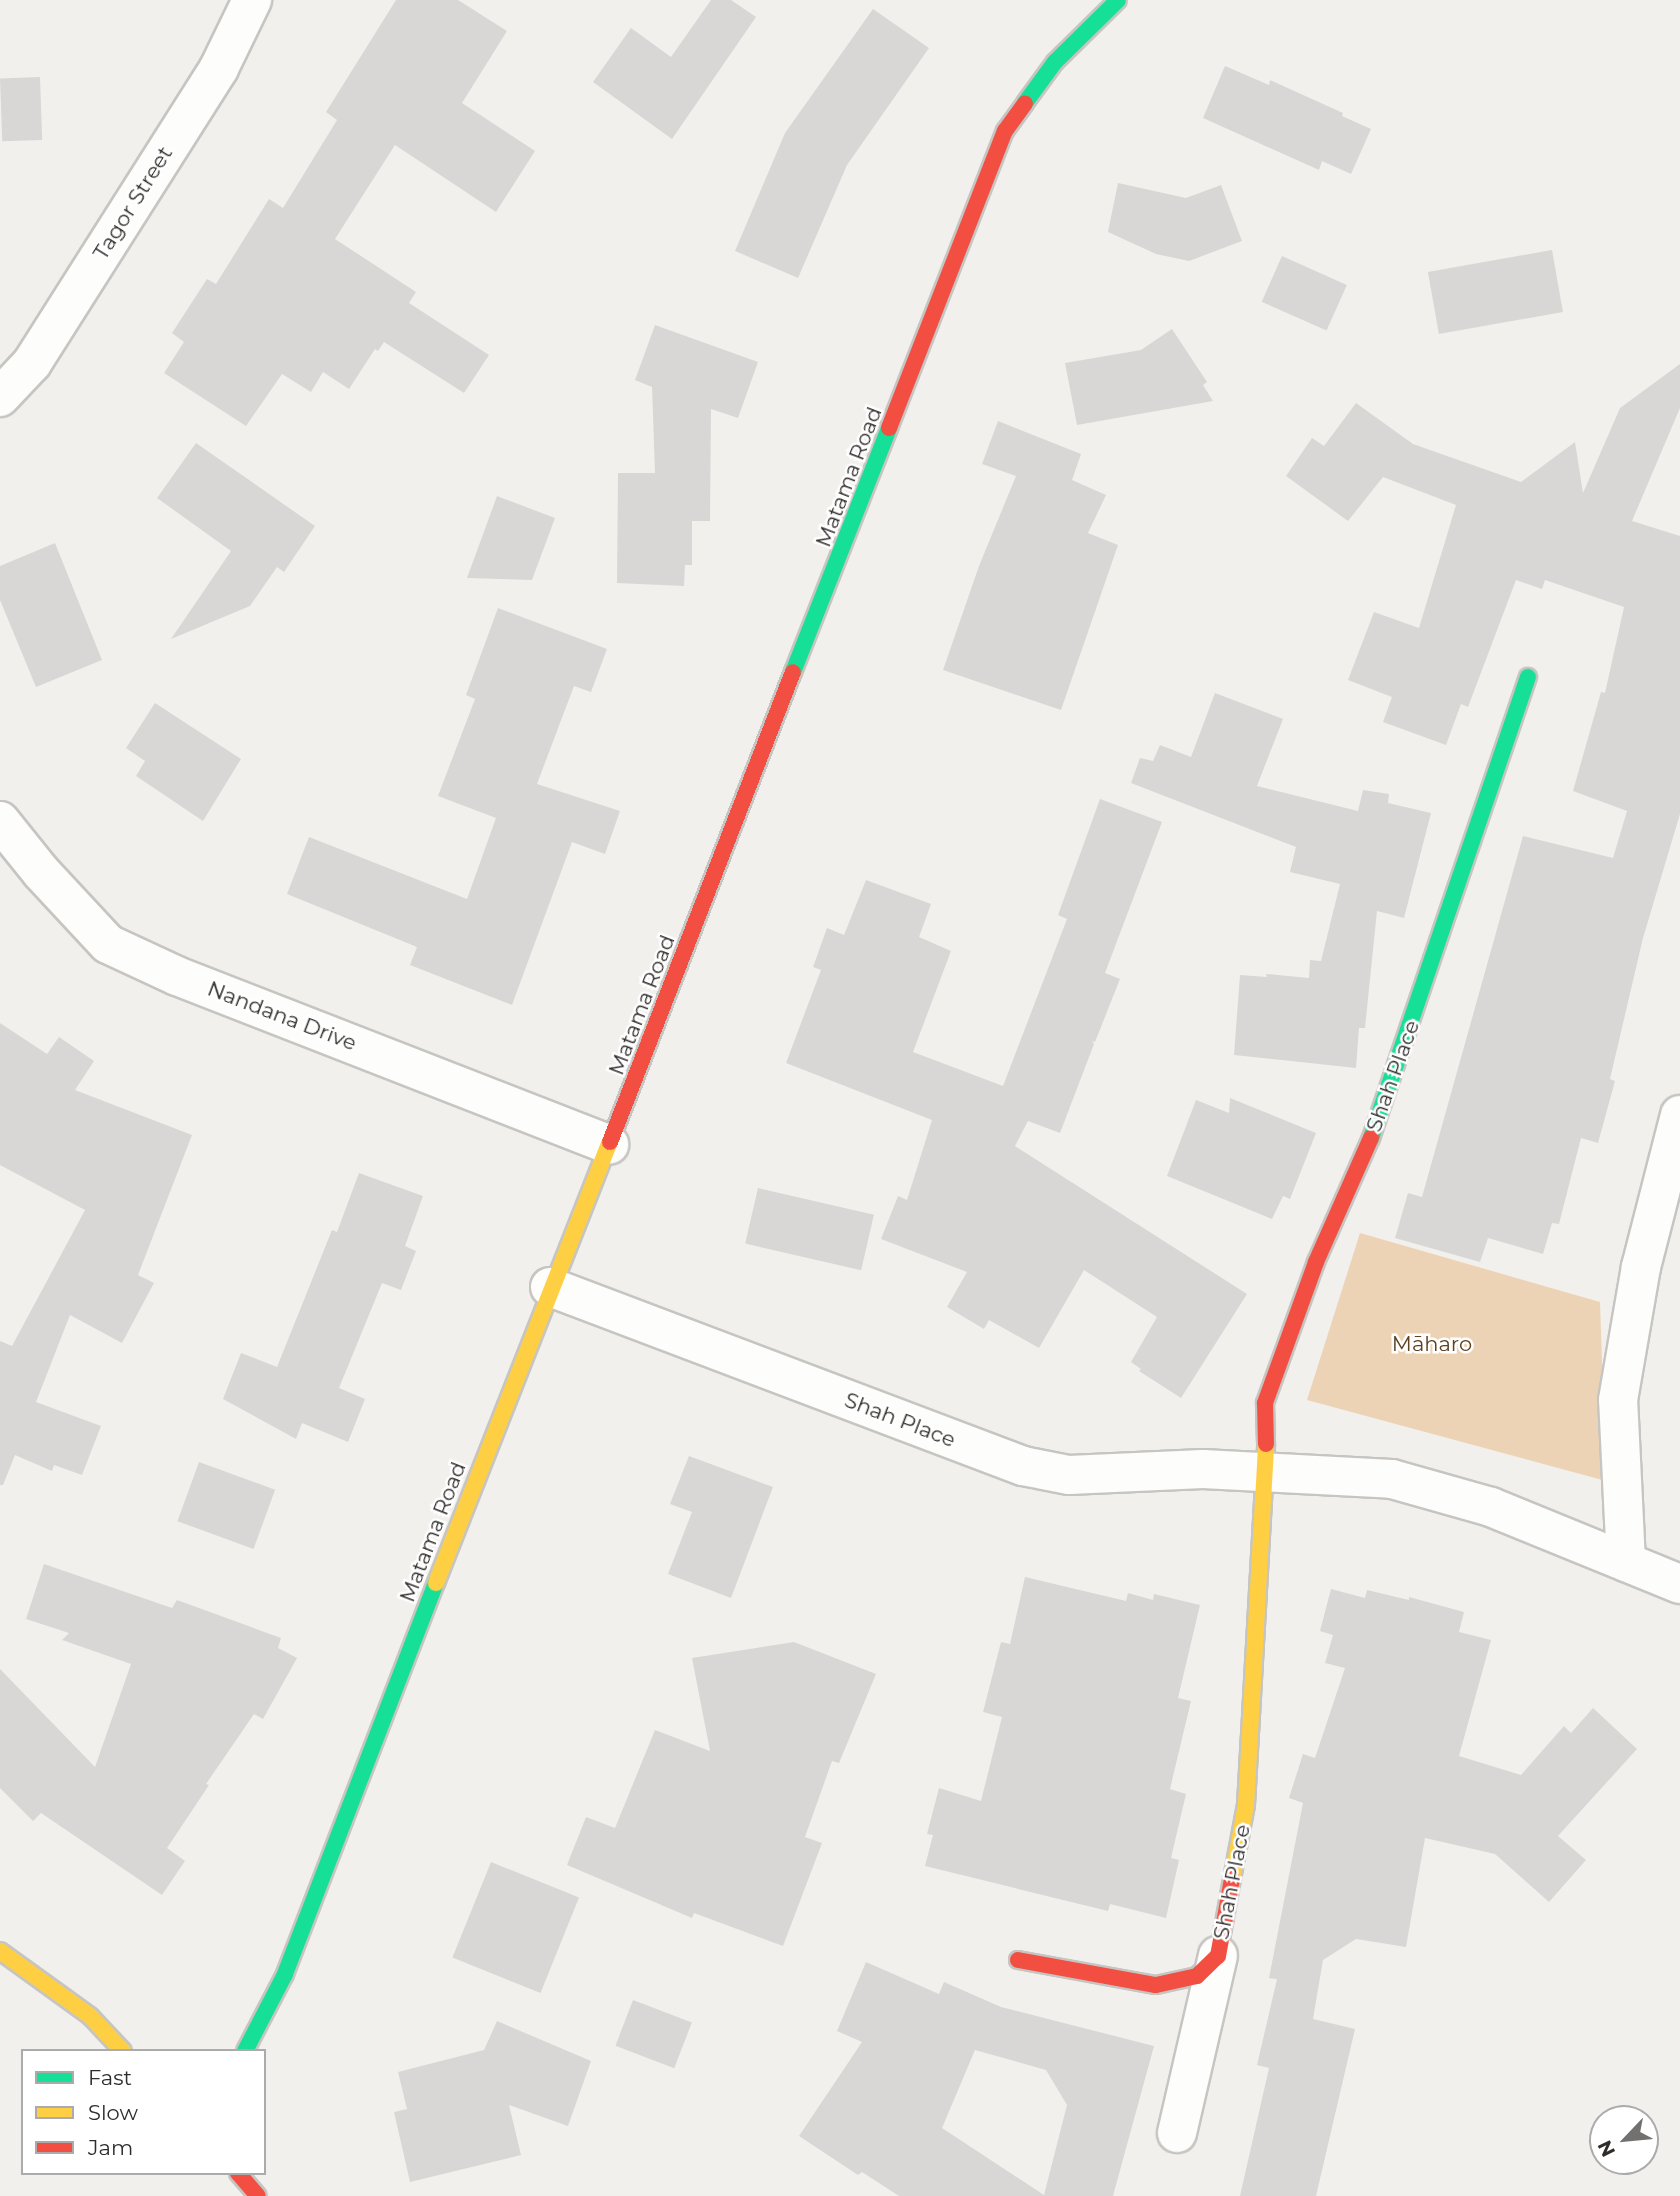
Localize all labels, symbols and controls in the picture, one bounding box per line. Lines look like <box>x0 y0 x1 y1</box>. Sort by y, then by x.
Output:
street label: Tagor Street <box>88 142 178 264</box>
street label: Matama Road <box>811 403 887 551</box>
street label: Matama Road <box>604 931 680 1079</box>
street label: Nandana Drive <box>204 976 360 1056</box>
street label: Shah Place <box>1361 1017 1425 1135</box>
park label: Māharo <box>1392 1331 1472 1357</box>
street label: Shah Place <box>841 1387 959 1453</box>
street label: Matama Road <box>395 1458 471 1606</box>
street label: Shah Place <box>1209 1822 1255 1942</box>
legend <box>21 2049 266 2175</box>
text: Fast <box>88 2065 132 2090</box>
text: Slow <box>88 2100 138 2125</box>
north arrow <box>1589 2105 1659 2175</box>
text: Jam <box>88 2135 133 2160</box>
text: N <box>1593 2137 1620 2160</box>

